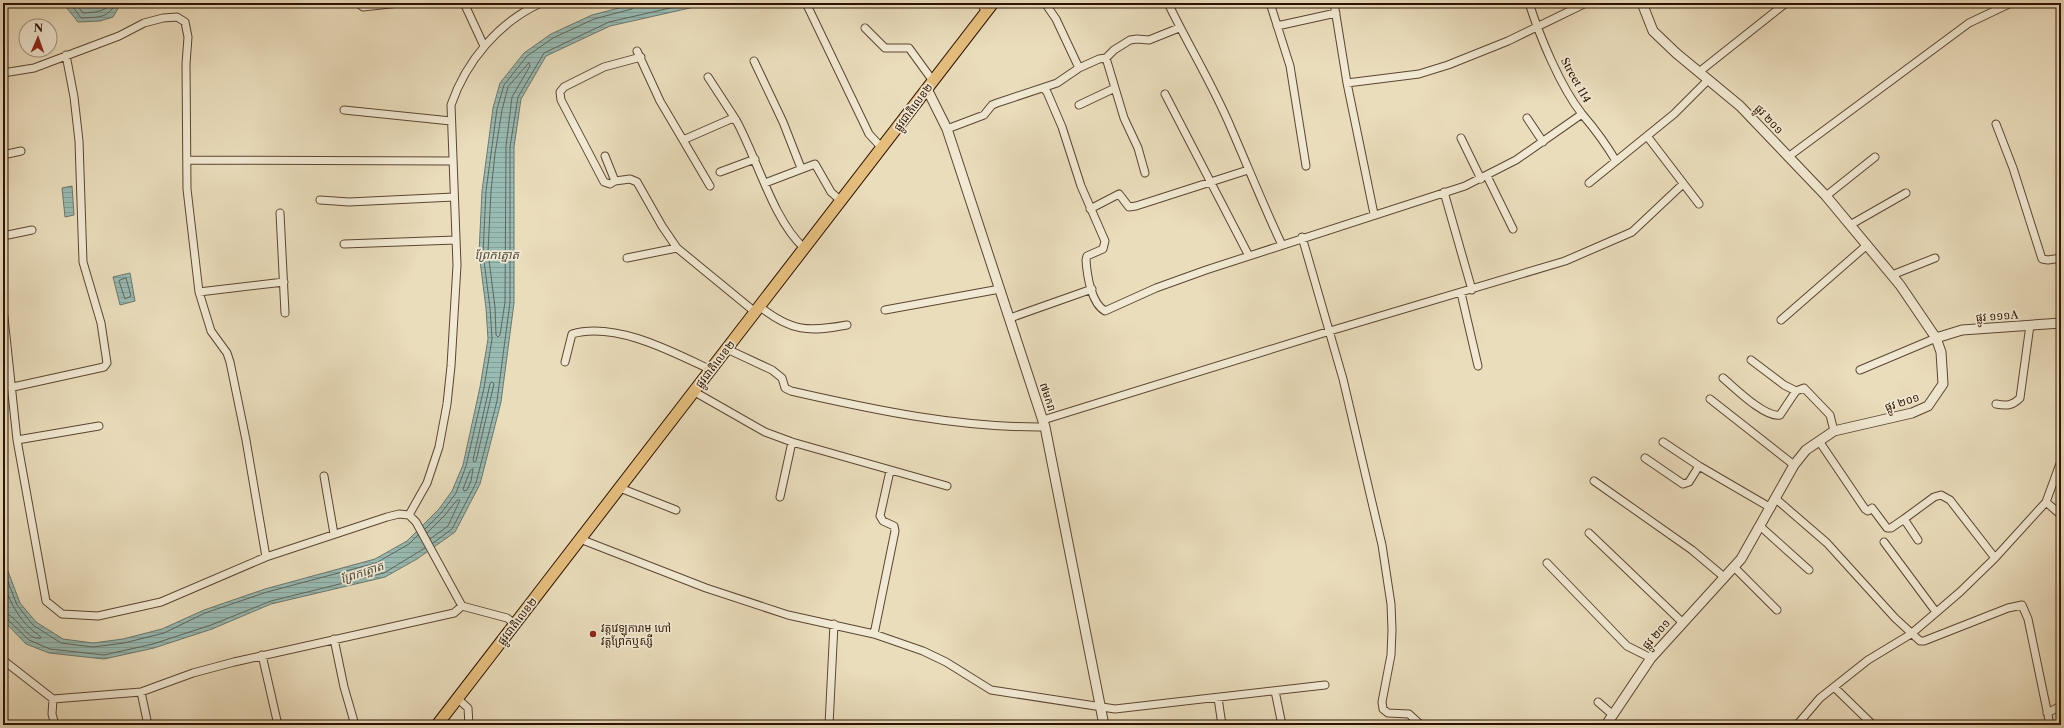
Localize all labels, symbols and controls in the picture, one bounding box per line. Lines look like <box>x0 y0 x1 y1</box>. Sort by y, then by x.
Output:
north arrow <box>18 18 58 58</box>
text: N <box>33 21 44 35</box>
street label: Street 114 <box>1558 55 1594 105</box>
street label: ផ្លូវជាតិលេខ២ <box>890 80 938 136</box>
street label: ផ្លូវ ២០១ <box>1749 101 1786 139</box>
water label: ព្រែកត្នោត <box>475 247 521 262</box>
street label: ផ្លូវ ១១១A <box>1975 307 2020 328</box>
street label: ផ្លូវជាតិលេខ២ <box>692 337 740 393</box>
street label: ៧មករា <box>1037 381 1059 413</box>
street label: ផ្លូវ ២០១ <box>1883 390 1922 417</box>
water label: ព្រែកត្នោត <box>339 558 387 586</box>
street label: ផ្លូវជាតិលេខ២ <box>494 594 542 650</box>
street label: ផ្លូវ ២០១ <box>1639 616 1675 654</box>
place label: វត្តវេឡុការាម ហៅ វត្តព្រែកឬស្សី <box>601 621 671 648</box>
marker: វត្តវេឡុការាម ហៅ វត្តព្រែកឬស្សី <box>588 629 598 639</box>

